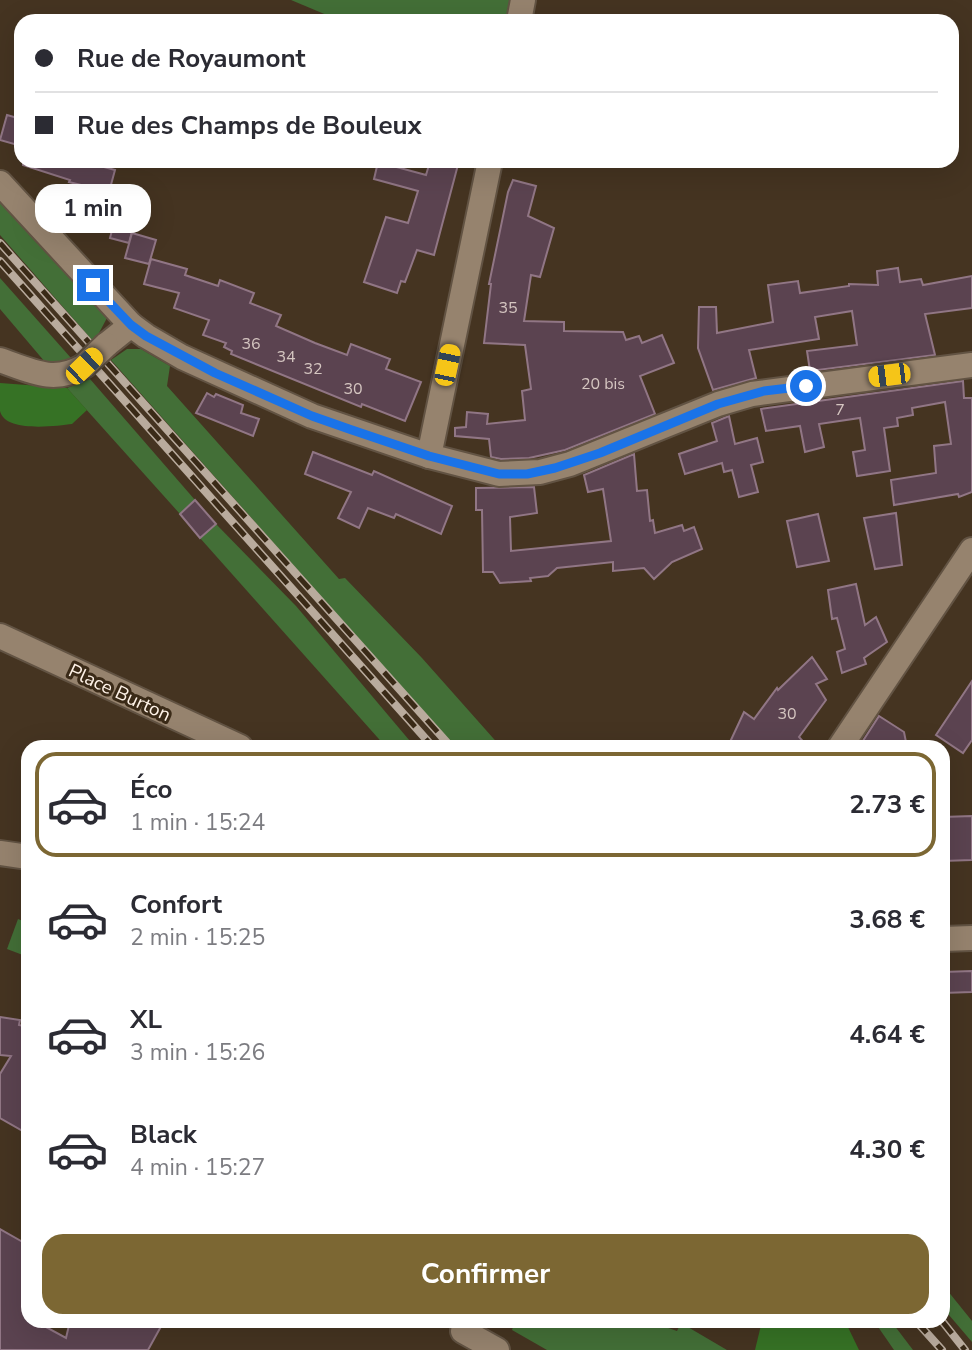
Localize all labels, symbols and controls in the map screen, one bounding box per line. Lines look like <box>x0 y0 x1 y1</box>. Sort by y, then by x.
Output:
text: Rue de Royaumont <box>77 41 306 76</box>
text: Rue des Champs de Bouleux <box>77 108 422 143</box>
callout: 1 min <box>35 184 151 232</box>
text: 1 min <box>63 193 123 224</box>
route end <box>77 269 109 301</box>
house number: 35 <box>498 297 518 319</box>
house number: 36 <box>241 333 261 355</box>
car <box>433 342 462 388</box>
car <box>62 344 107 388</box>
house number: 34 <box>276 346 296 368</box>
house number: 32 <box>303 358 323 380</box>
car <box>867 362 912 388</box>
route start <box>790 370 822 402</box>
house number: 20 bis <box>581 373 625 395</box>
house number: 30 <box>343 378 363 400</box>
house number: 7 <box>835 399 845 421</box>
street label: Place Burton <box>64 658 175 728</box>
house number: 30 <box>777 703 797 725</box>
text: Éco <box>130 772 172 807</box>
icon: car <box>46 773 109 836</box>
text: 2.73 € <box>849 787 925 822</box>
text: 1 min · 15:24 <box>130 807 265 838</box>
text: Confort <box>130 887 222 922</box>
icon: car <box>46 888 109 951</box>
text: 3.68 € <box>849 902 925 937</box>
text: 2 min · 15:25 <box>130 922 265 953</box>
text: XL <box>130 1002 162 1037</box>
icon: car <box>46 1003 109 1066</box>
text: 4.64 € <box>849 1017 925 1052</box>
text: 3 min · 15:26 <box>130 1037 265 1068</box>
text: Black <box>130 1117 197 1152</box>
icon: car <box>46 1118 109 1181</box>
text: 4.30 € <box>849 1132 925 1167</box>
text: 4 min · 15:27 <box>130 1152 265 1183</box>
button: Confirmer <box>42 1234 929 1314</box>

